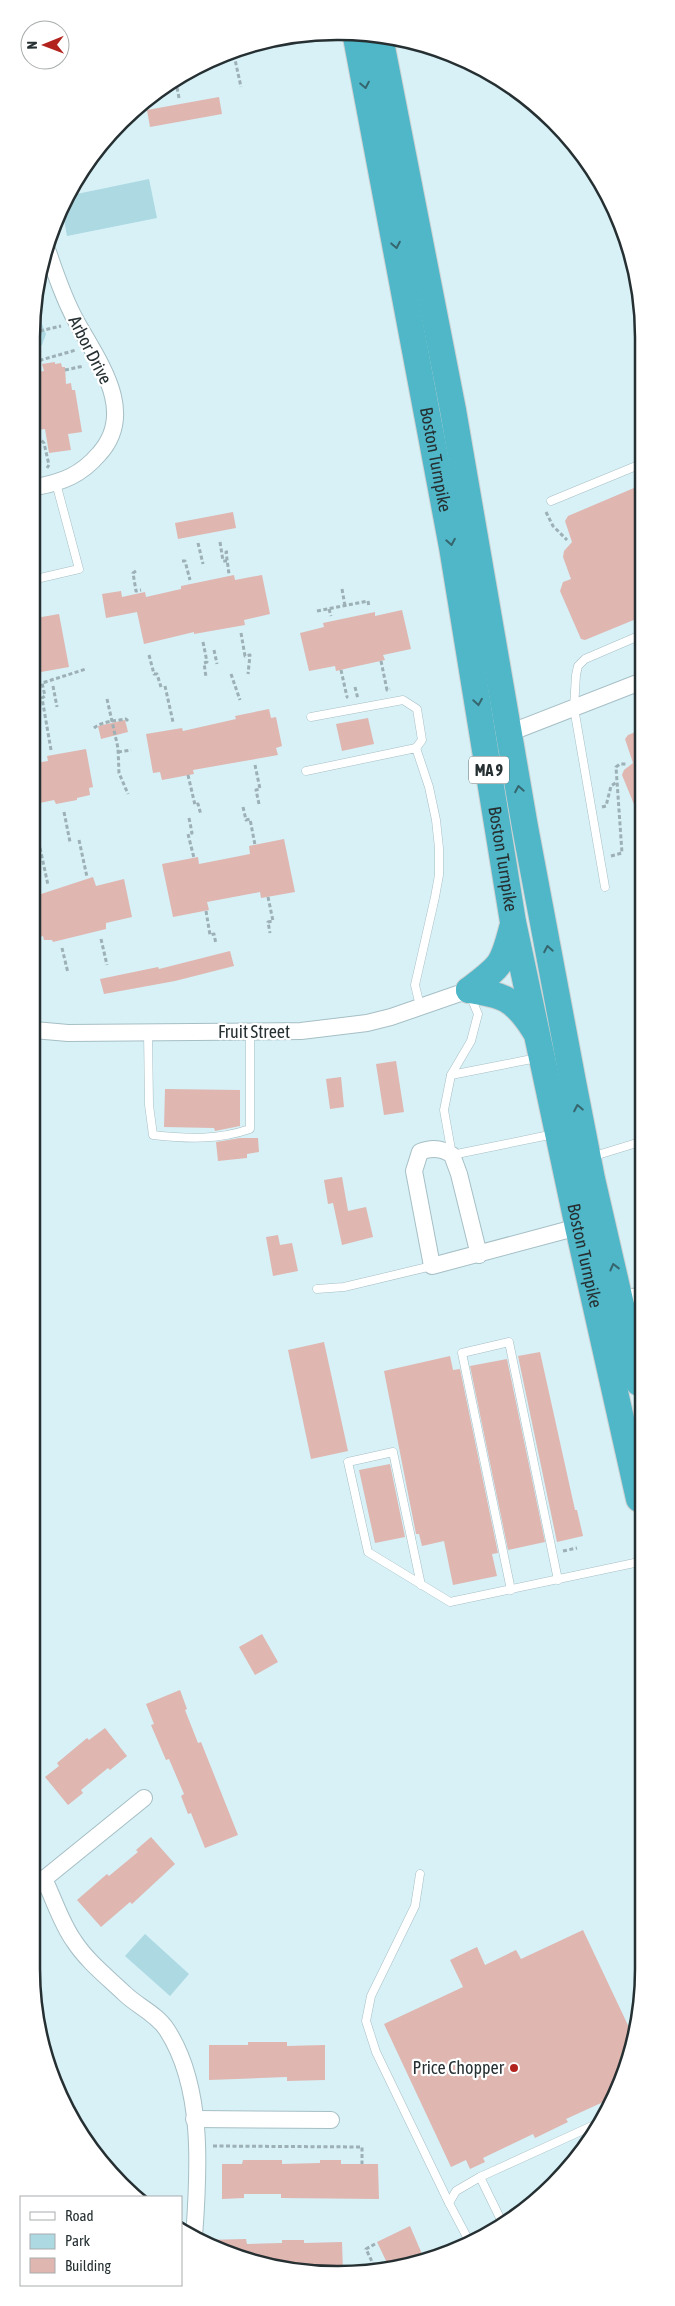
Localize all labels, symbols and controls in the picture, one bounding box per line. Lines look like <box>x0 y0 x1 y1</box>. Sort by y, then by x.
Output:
north arrow <box>20 20 70 70</box>
text: N <box>24 41 40 49</box>
one-way arrow <box>360 81 370 89</box>
one-way arrow <box>390 240 400 249</box>
street label: Arbor Drive <box>64 312 117 387</box>
street label: Boston Turnpike <box>416 405 456 514</box>
one-way arrow <box>446 538 456 546</box>
one-way arrow <box>472 698 482 707</box>
road number: MA 9 <box>469 756 509 784</box>
one-way arrow <box>514 784 524 793</box>
street label: Boston Turnpike <box>484 805 522 913</box>
one-way arrow <box>543 944 553 953</box>
street label: Fruit Street <box>218 1021 290 1042</box>
one-way arrow <box>573 1104 583 1113</box>
street label: Boston Turnpike <box>563 1201 607 1310</box>
one-way arrow <box>609 1262 620 1271</box>
place label: Price Chopper <box>413 2057 505 2078</box>
marker: Price Chopper <box>508 2062 520 2074</box>
legend <box>20 2196 182 2286</box>
text: Road <box>65 2207 94 2224</box>
text: Park <box>65 2232 90 2249</box>
text: Building <box>65 2257 111 2274</box>

